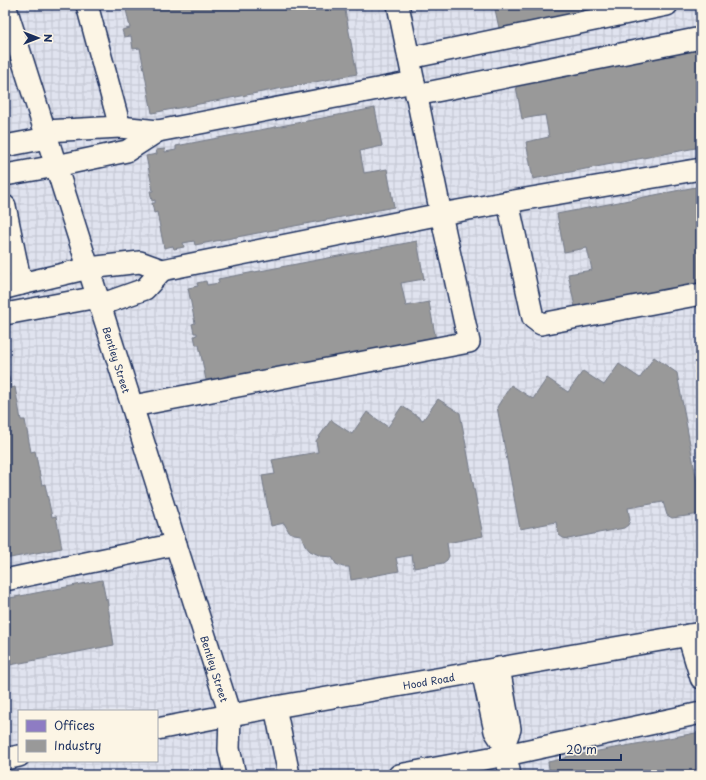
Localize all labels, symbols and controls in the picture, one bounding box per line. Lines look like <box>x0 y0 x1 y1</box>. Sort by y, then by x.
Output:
north arrow <box>18 18 58 58</box>
text: N <box>40 34 57 43</box>
street label: Bentley Street <box>100 325 135 395</box>
street label: Bentley Street <box>198 633 233 704</box>
street label: Hood Road <box>402 669 456 692</box>
legend <box>18 710 158 762</box>
text: Offices <box>54 716 95 734</box>
text: Industry <box>54 736 102 754</box>
scale bar <box>560 736 621 762</box>
text: 20 m <box>566 740 597 758</box>

